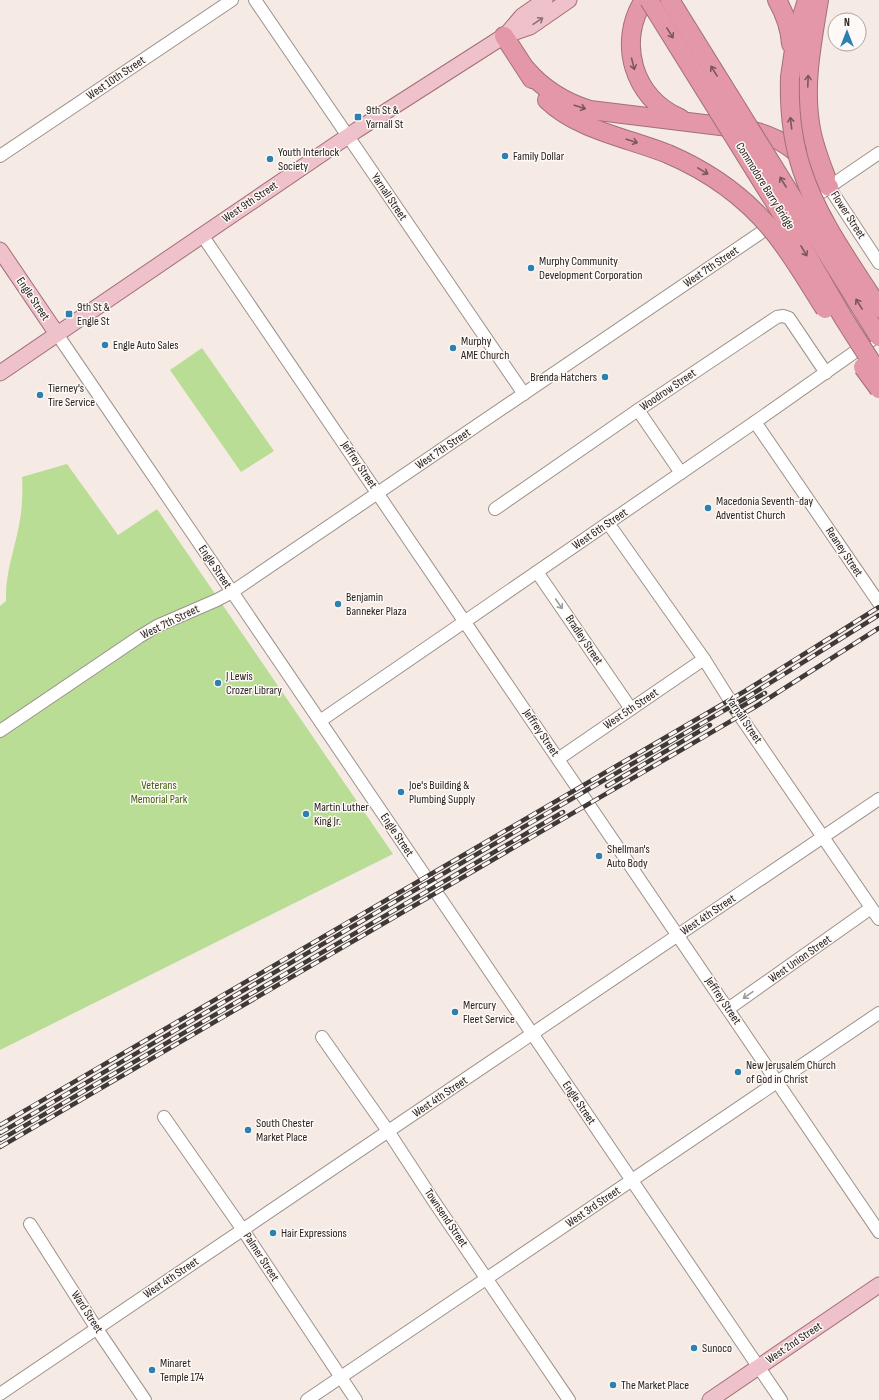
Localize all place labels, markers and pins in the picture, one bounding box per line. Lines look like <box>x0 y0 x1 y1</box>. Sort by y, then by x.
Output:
place label: 9th St & Yarnall St <box>366 103 404 132</box>
marker: 9th St & Yarnall St <box>353 112 363 122</box>
place label: Youth Interlock Society <box>278 145 340 174</box>
place label: Family Dollar <box>513 149 565 164</box>
marker: Family Dollar <box>500 151 510 161</box>
marker: Youth Interlock Society <box>265 154 275 164</box>
place label: Murphy Community Development Corporation <box>539 254 642 283</box>
marker: Murphy Community Development Corporation <box>526 263 536 273</box>
place label: 9th St & Engle St <box>77 300 110 329</box>
marker: 9th St & Engle St <box>64 309 74 319</box>
place label: Murphy AME Church <box>460 334 509 363</box>
place label: Engle Auto Sales <box>113 338 179 353</box>
marker: Engle Auto Sales <box>100 340 110 350</box>
marker: Murphy AME Church <box>448 343 458 353</box>
place label: Brenda Hatchers <box>530 370 597 385</box>
marker: Brenda Hatchers <box>600 372 610 382</box>
place label: Tierney's Tire Service <box>48 381 95 410</box>
marker: Tierney's Tire Service <box>35 390 45 400</box>
place label: Macedonia Seventh-day Adventist Church <box>715 494 813 523</box>
marker: Macedonia Seventh-day Adventist Church <box>703 503 713 513</box>
place label: Benjamin Banneker Plaza <box>346 590 407 619</box>
marker: Benjamin Banneker Plaza <box>333 599 343 609</box>
place label: J Lewis Crozer Library <box>225 669 282 698</box>
marker: J Lewis Crozer Library <box>213 678 223 688</box>
place label: Joe's Building & Plumbing Supply <box>408 778 475 807</box>
marker: Joe's Building & Plumbing Supply <box>396 787 406 797</box>
place label: Martin Luther King Jr. <box>314 800 369 829</box>
marker: Martin Luther King Jr. <box>301 809 311 819</box>
place label: Shellman's Auto Body <box>606 842 650 871</box>
marker: Shellman's Auto Body <box>594 851 604 861</box>
place label: Mercury Fleet Service <box>463 998 515 1027</box>
marker: Mercury Fleet Service <box>450 1007 460 1017</box>
place label: New Jerusalem Church of God in Christ <box>746 1058 836 1087</box>
marker: New Jerusalem Church of God in Christ <box>733 1067 743 1077</box>
place label: South Chester Market Place <box>256 1116 314 1145</box>
marker: South Chester Market Place <box>243 1125 253 1135</box>
place label: Hair Expressions <box>281 1226 347 1241</box>
marker: Hair Expressions <box>268 1228 278 1238</box>
place label: Sunoco <box>702 1341 732 1356</box>
marker: Sunoco <box>689 1343 699 1353</box>
place label: Minaret Temple 174 <box>160 1356 204 1385</box>
marker: Minaret Temple 174 <box>147 1365 157 1375</box>
place label: The Market Place <box>621 1378 689 1393</box>
marker: The Market Place <box>608 1380 618 1390</box>

